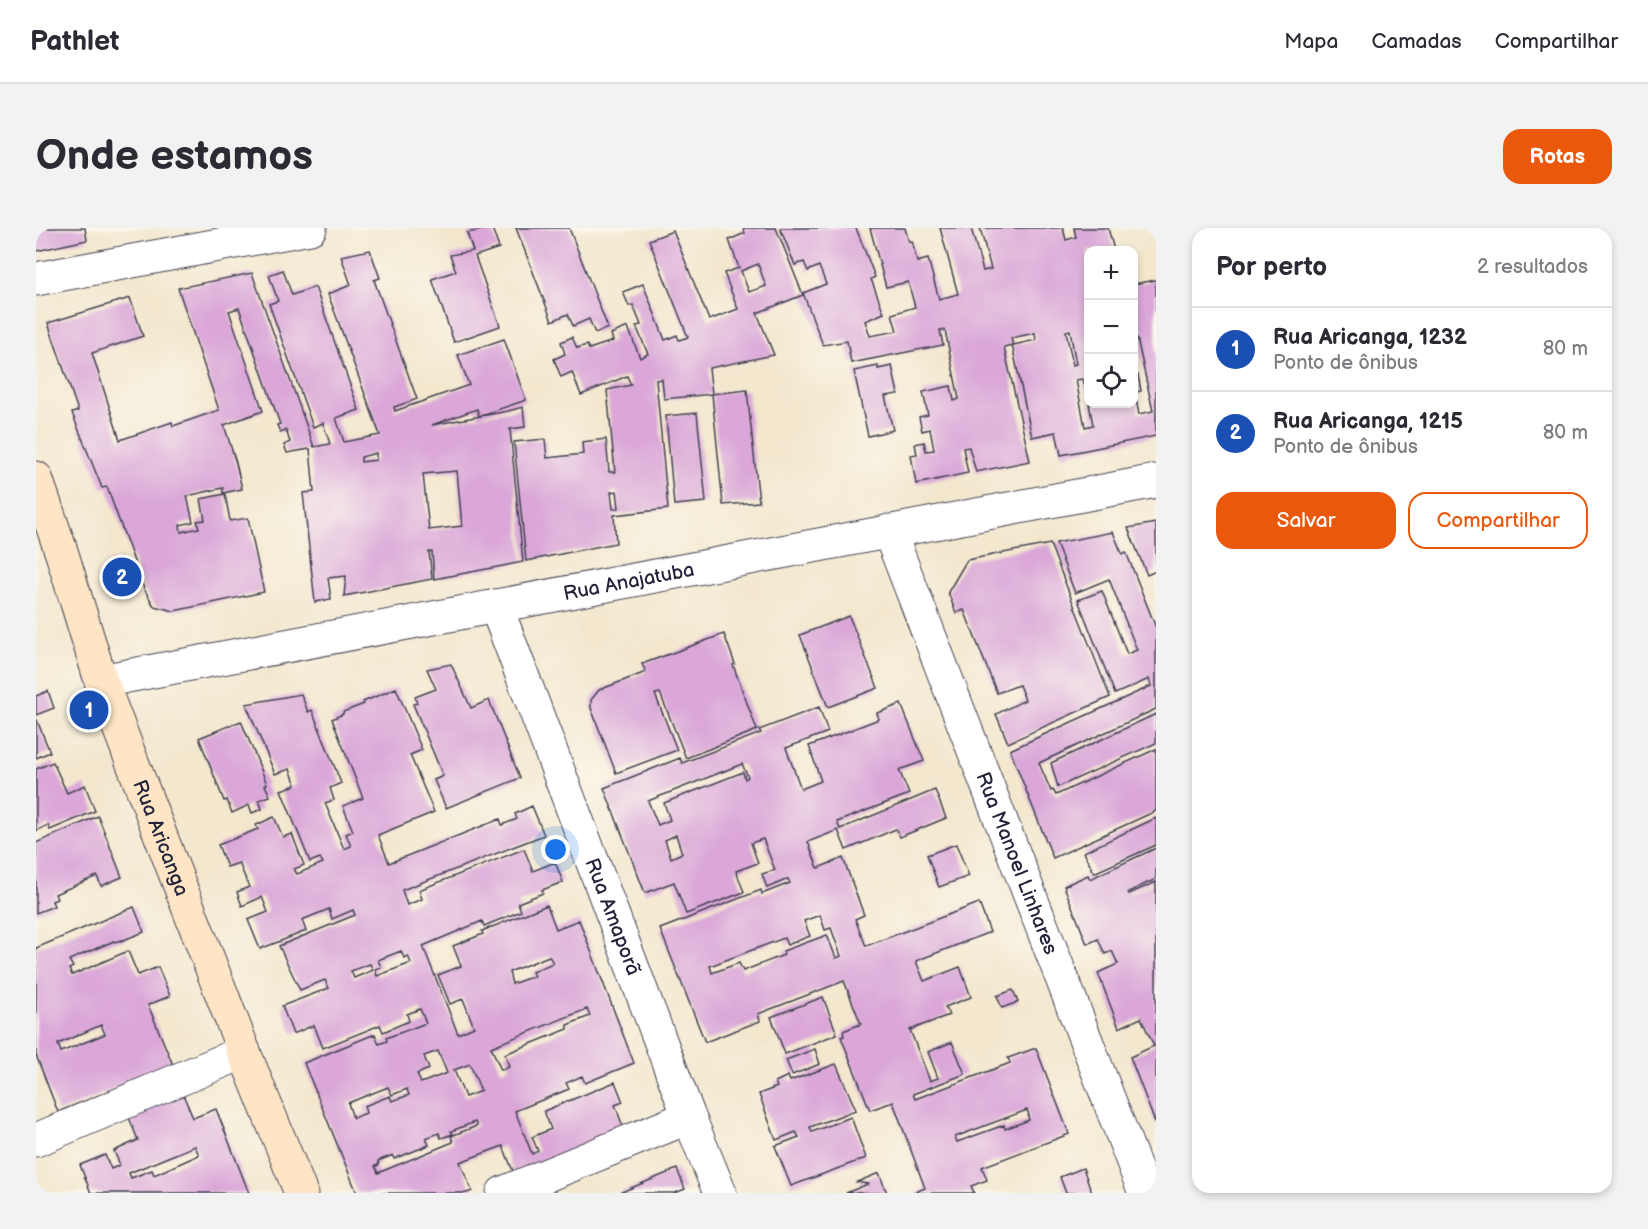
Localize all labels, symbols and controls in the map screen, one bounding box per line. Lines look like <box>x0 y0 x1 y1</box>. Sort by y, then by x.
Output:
text: Pathlet <box>30 25 119 58</box>
text: Mapa <box>1284 29 1338 54</box>
text: Camadas <box>1371 29 1462 54</box>
text: Compartilhar <box>1495 29 1618 54</box>
button: Rotas <box>1503 129 1612 184</box>
text: Onde estamos <box>36 131 313 182</box>
map controls <box>1084 246 1138 408</box>
button: + <box>1084 246 1138 300</box>
text: Por perto <box>1216 252 1327 283</box>
text: 2 resultados <box>1477 255 1588 279</box>
button: − <box>1084 300 1138 354</box>
text: Rua Aricanga, 1232 <box>1273 324 1467 351</box>
text: 1 <box>1231 337 1240 361</box>
text: 80 m <box>1543 337 1588 361</box>
text: Ponto de ônibus <box>1273 351 1418 375</box>
button: locate <box>1084 354 1138 408</box>
text: Rua Aricanga, 1215 <box>1273 408 1463 435</box>
text: 2 <box>1230 421 1241 445</box>
text: 80 m <box>1543 421 1588 445</box>
text: Ponto de ônibus <box>1273 435 1418 459</box>
button: Salvar <box>1216 492 1396 549</box>
button: Compartilhar <box>1408 492 1588 549</box>
pin: 2 <box>102 554 142 600</box>
street label: Rua Anajatuba <box>561 558 696 606</box>
pin: 1 <box>70 688 108 732</box>
street label: Rua Manoel Linhares <box>970 769 1063 958</box>
street label: Rua Aricanga <box>127 777 194 899</box>
your location <box>541 835 570 864</box>
street label: Rua Amaporã <box>579 855 645 979</box>

